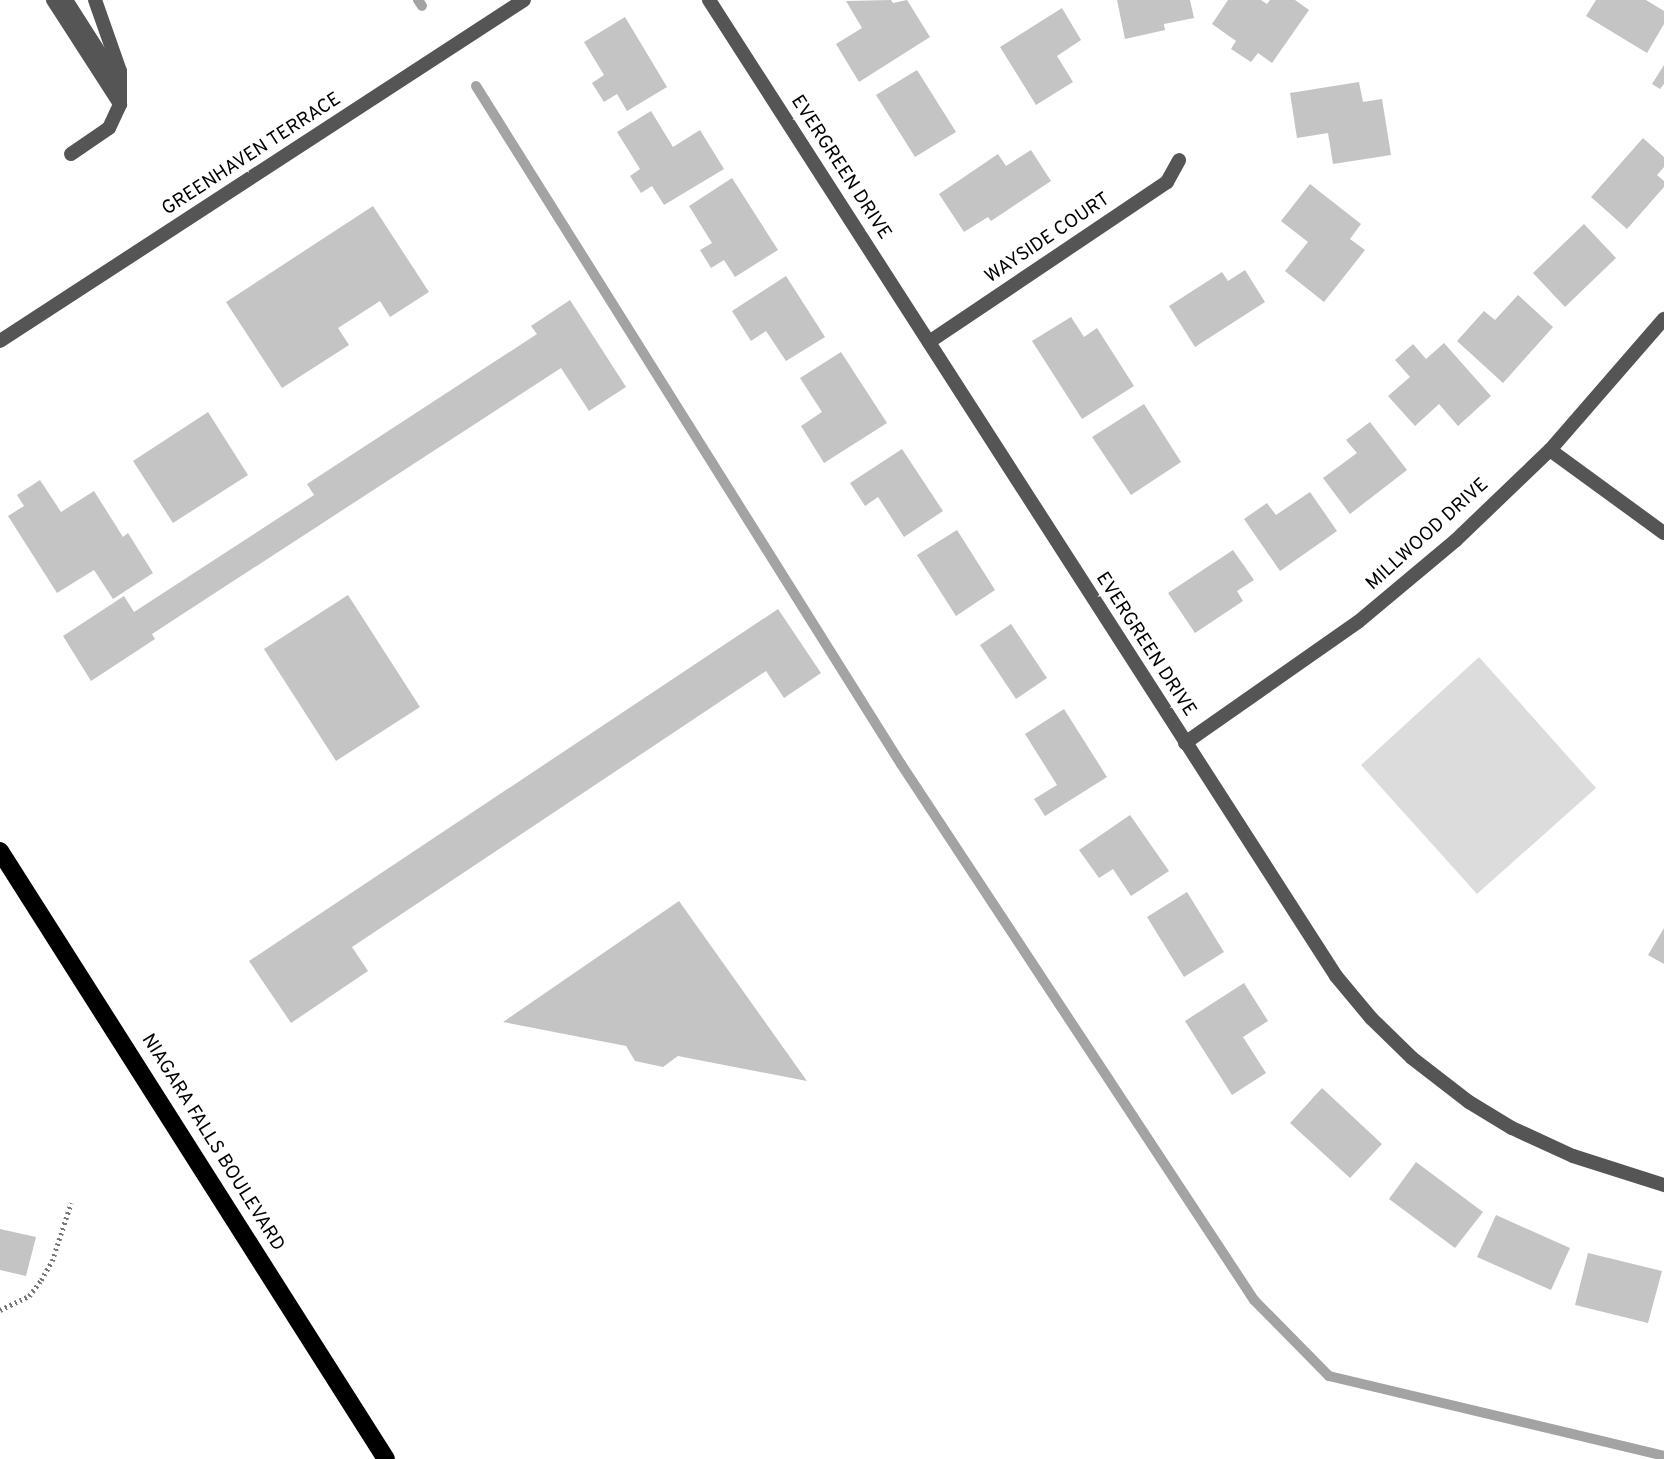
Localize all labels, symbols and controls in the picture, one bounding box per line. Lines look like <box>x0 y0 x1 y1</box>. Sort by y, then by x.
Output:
street label: GREENHAVEN TERRACE <box>158 88 346 222</box>
street label: EVERGREEN DRIVE <box>785 92 895 244</box>
street label: WAYSIDE COURT <box>981 189 1115 289</box>
street label: MILLWOOD DRIVE <box>1362 474 1494 596</box>
street label: EVERGREEN DRIVE <box>1090 569 1200 721</box>
street label: NIAGARA FALLS BOULEVARD <box>135 1030 289 1256</box>

